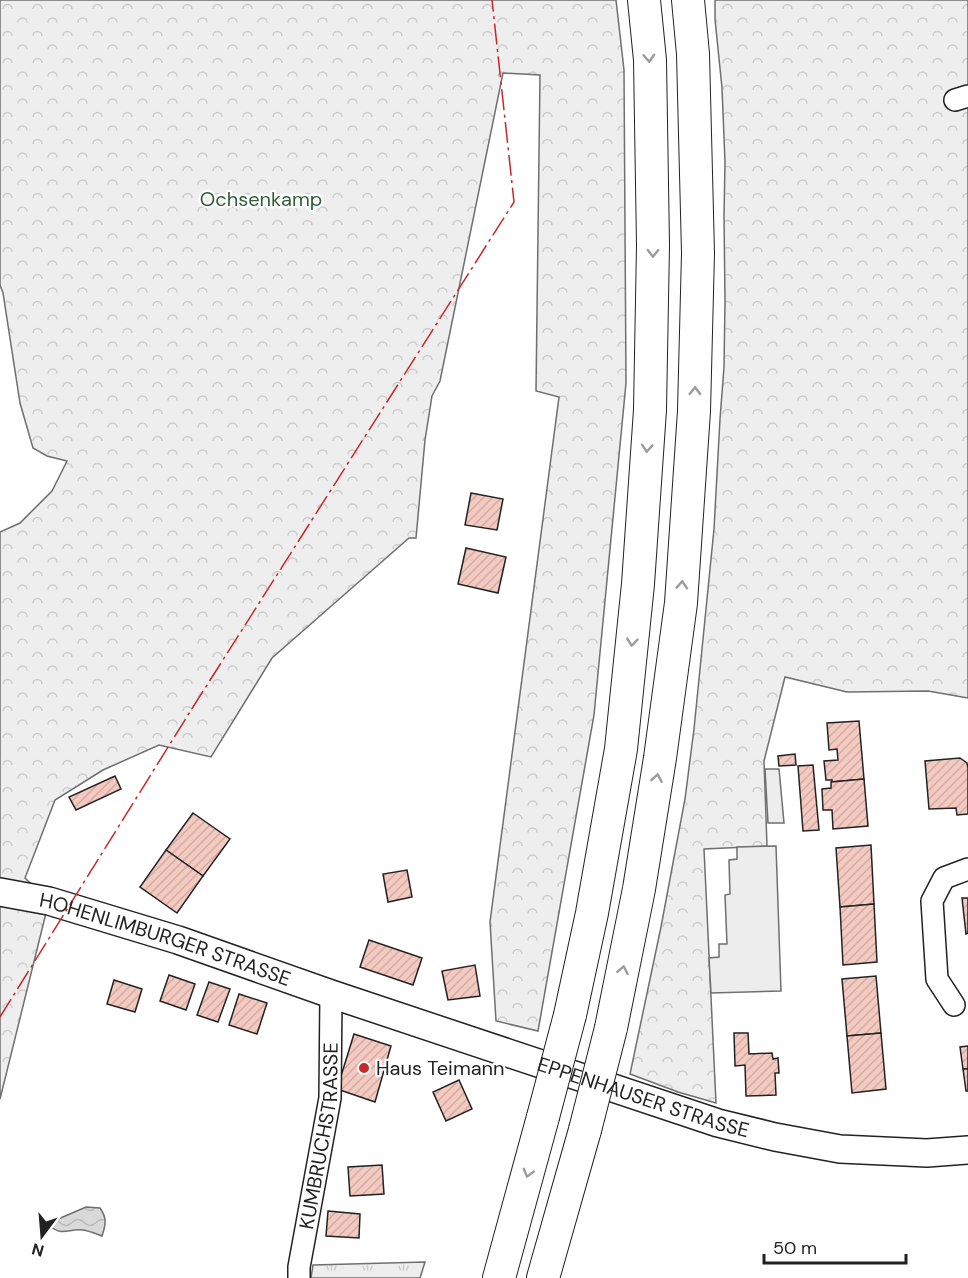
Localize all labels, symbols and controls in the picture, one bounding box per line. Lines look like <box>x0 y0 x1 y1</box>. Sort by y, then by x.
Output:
one-way arrow <box>643 54 656 63</box>
park label: Ochsenkamp <box>200 186 322 212</box>
one-way arrow <box>647 249 659 258</box>
one-way arrow <box>689 386 701 395</box>
one-way arrow <box>641 444 654 453</box>
one-way arrow <box>675 581 688 590</box>
one-way arrow <box>626 638 639 647</box>
one-way arrow <box>650 774 662 783</box>
street label: HOHENLIMBURGER STRASSE <box>38 887 294 992</box>
one-way arrow <box>616 966 629 976</box>
street label: KUMBRUCHSTRASSE <box>293 1042 344 1231</box>
street label: EPPENHAUSER STRASSE <box>534 1051 752 1143</box>
place label: Haus Teimann <box>376 1055 505 1081</box>
marker: Haus Teimann <box>357 1061 371 1075</box>
one-way arrow <box>523 1167 535 1178</box>
north arrow <box>12 1206 72 1266</box>
scale bar <box>764 1227 906 1265</box>
text: 50 m <box>773 1236 817 1260</box>
text: N <box>29 1238 47 1262</box>

